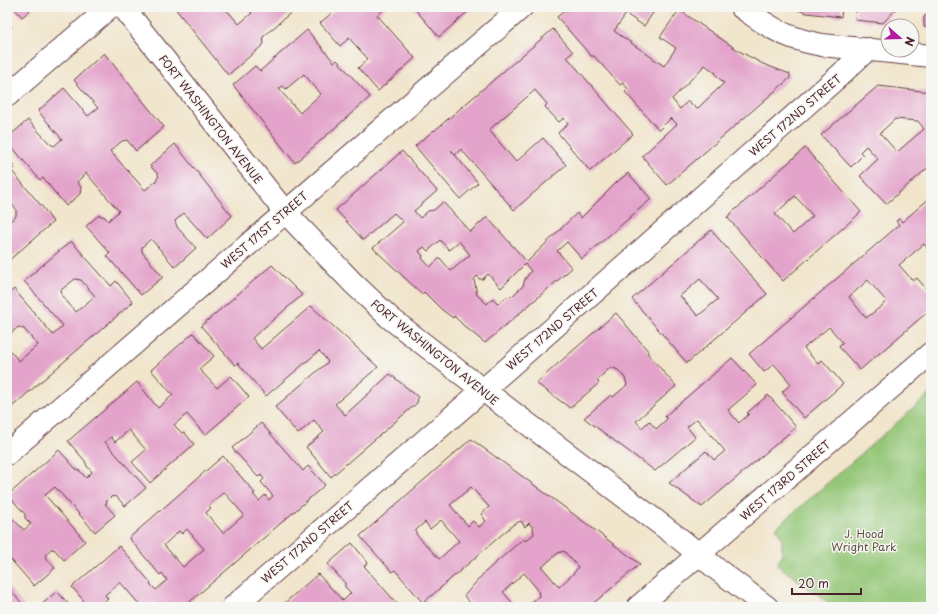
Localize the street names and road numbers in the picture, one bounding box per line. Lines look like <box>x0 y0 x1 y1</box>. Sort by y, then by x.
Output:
street label: FORT WASHINGTON AVENUE <box>155 51 267 188</box>
street label: WEST 172ND STREET <box>745 70 845 160</box>
street label: WEST 171ST STREET <box>217 187 312 273</box>
street label: WEST 172ND STREET <box>502 284 602 374</box>
street label: FORT WASHINGTON AVENUE <box>367 295 503 409</box>
street label: WEST 173RD STREET <box>736 435 835 524</box>
street label: WEST 172ND STREET <box>257 497 357 587</box>

